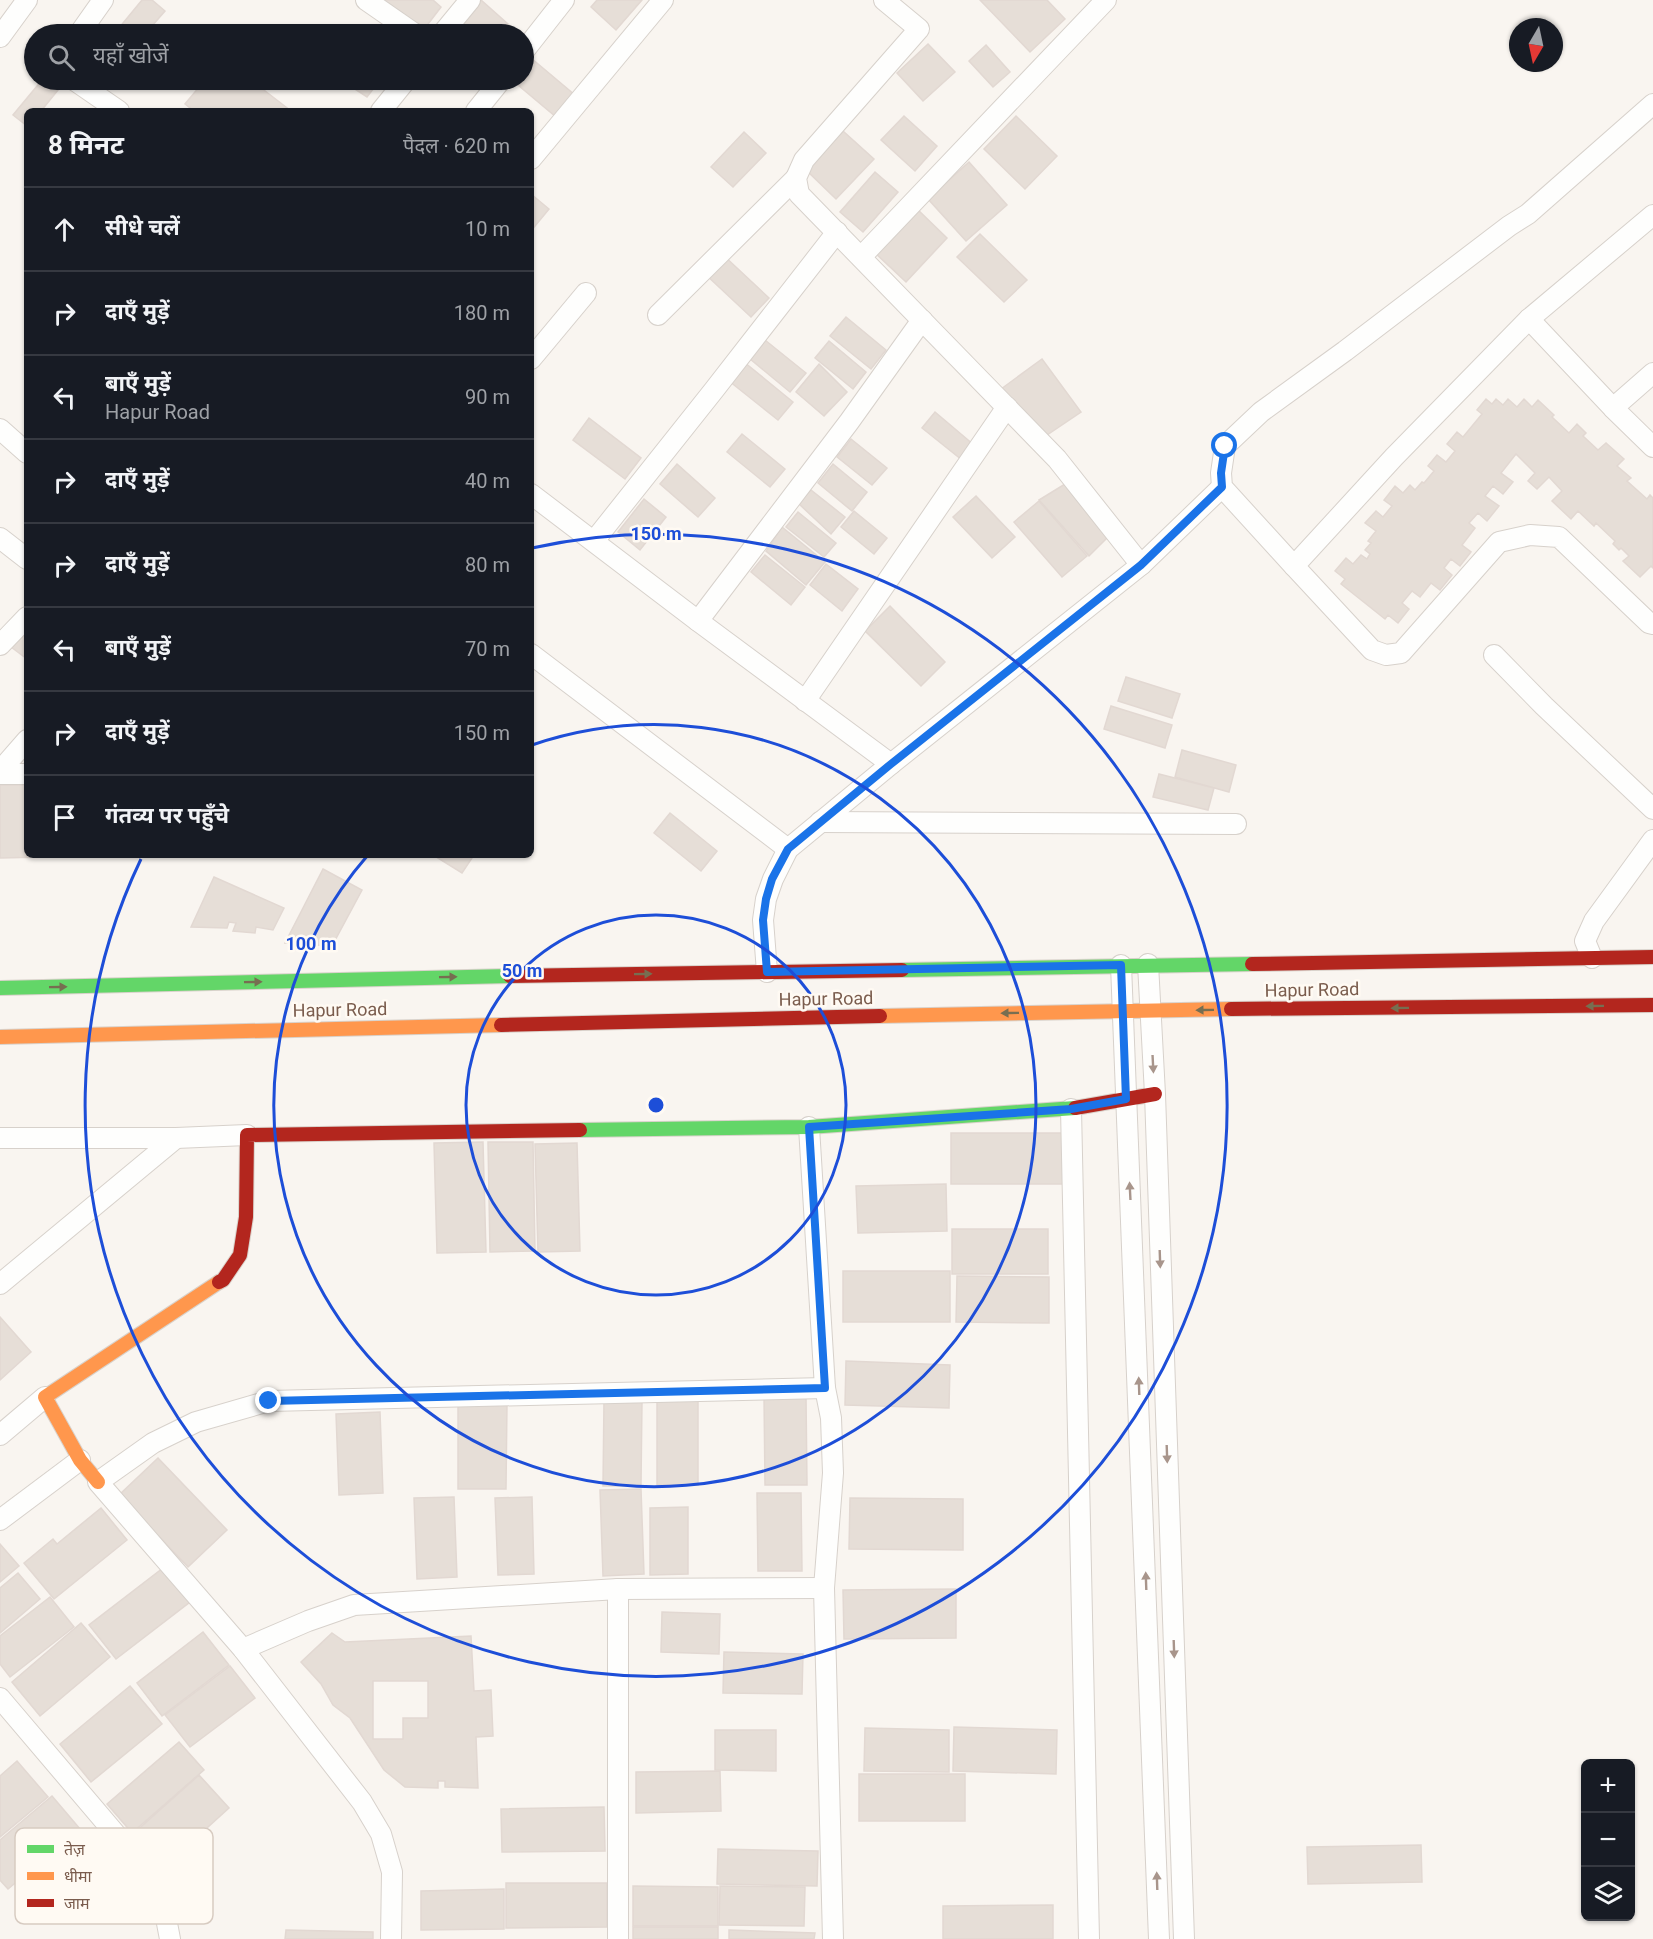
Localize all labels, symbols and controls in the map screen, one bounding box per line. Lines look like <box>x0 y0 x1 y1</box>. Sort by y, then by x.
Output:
north arrow <box>1509 18 1563 72</box>
search box <box>24 24 534 90</box>
icon: search <box>45 41 78 74</box>
text: यहाँ खोजें <box>93 43 169 68</box>
text: 8 मिनट <box>48 130 124 160</box>
text: पैदल · 620 m <box>403 134 510 158</box>
icon: ahead <box>48 213 81 246</box>
text: सीधे चलें <box>105 215 180 240</box>
text: 10 m <box>465 217 510 241</box>
icon: right <box>48 297 81 330</box>
text: दाएँ मुड़ें <box>105 299 170 324</box>
text: 180 m <box>454 301 510 325</box>
text: बाएँ मुड़ें <box>105 371 171 396</box>
icon: left <box>48 381 81 414</box>
text: 90 m <box>465 385 510 409</box>
text: Hapur Road <box>105 400 210 424</box>
route start <box>1211 432 1237 458</box>
icon: right <box>48 465 81 498</box>
text: दाएँ मुड़ें <box>105 467 170 492</box>
text: 40 m <box>465 469 510 493</box>
text: 150 m <box>630 523 682 544</box>
icon: right <box>48 549 81 582</box>
text: दाएँ मुड़ें <box>105 551 170 576</box>
text: 80 m <box>465 553 510 577</box>
icon: left <box>48 633 81 666</box>
text: बाएँ मुड़ें <box>105 635 171 660</box>
text: 70 m <box>465 637 510 661</box>
icon: right <box>48 717 81 750</box>
text: दाएँ मुड़ें <box>105 719 170 744</box>
text: 150 m <box>454 721 510 745</box>
icon: arrive <box>48 801 81 834</box>
text: गंतव्य पर पहुँचे <box>105 803 229 828</box>
text: 100 m <box>285 933 337 954</box>
text: 50 m <box>502 960 542 981</box>
one-way arrow <box>634 969 653 979</box>
one-way arrow <box>439 973 458 982</box>
one-way arrow <box>244 977 263 987</box>
street label: Hapur Road <box>1265 978 1359 1001</box>
one-way arrow <box>49 982 68 992</box>
street label: Hapur Road <box>779 987 873 1010</box>
street label: Hapur Road <box>293 998 387 1021</box>
one-way arrow <box>1585 1001 1604 1011</box>
one-way arrow <box>1390 1003 1409 1013</box>
one-way arrow <box>1195 1005 1214 1014</box>
one-way arrow <box>1000 1008 1019 1018</box>
one-way arrow <box>1149 1055 1158 1074</box>
centre of rings <box>646 1095 666 1115</box>
one-way arrow <box>1126 1182 1135 1201</box>
one-way arrow <box>1156 1250 1165 1269</box>
one-way arrow <box>1134 1376 1143 1395</box>
route end <box>255 1387 281 1413</box>
one-way arrow <box>1162 1445 1172 1464</box>
one-way arrow <box>1142 1571 1151 1590</box>
one-way arrow <box>1169 1640 1178 1659</box>
map controls <box>1581 1759 1635 1921</box>
button: + <box>1581 1759 1635 1813</box>
button: − <box>1581 1813 1635 1867</box>
legend <box>15 1828 213 1924</box>
text: तेज़ <box>64 1840 86 1859</box>
text: धीमा <box>64 1867 93 1886</box>
button: layers <box>1581 1867 1635 1921</box>
one-way arrow <box>1152 1871 1162 1890</box>
text: जाम <box>64 1894 90 1913</box>

